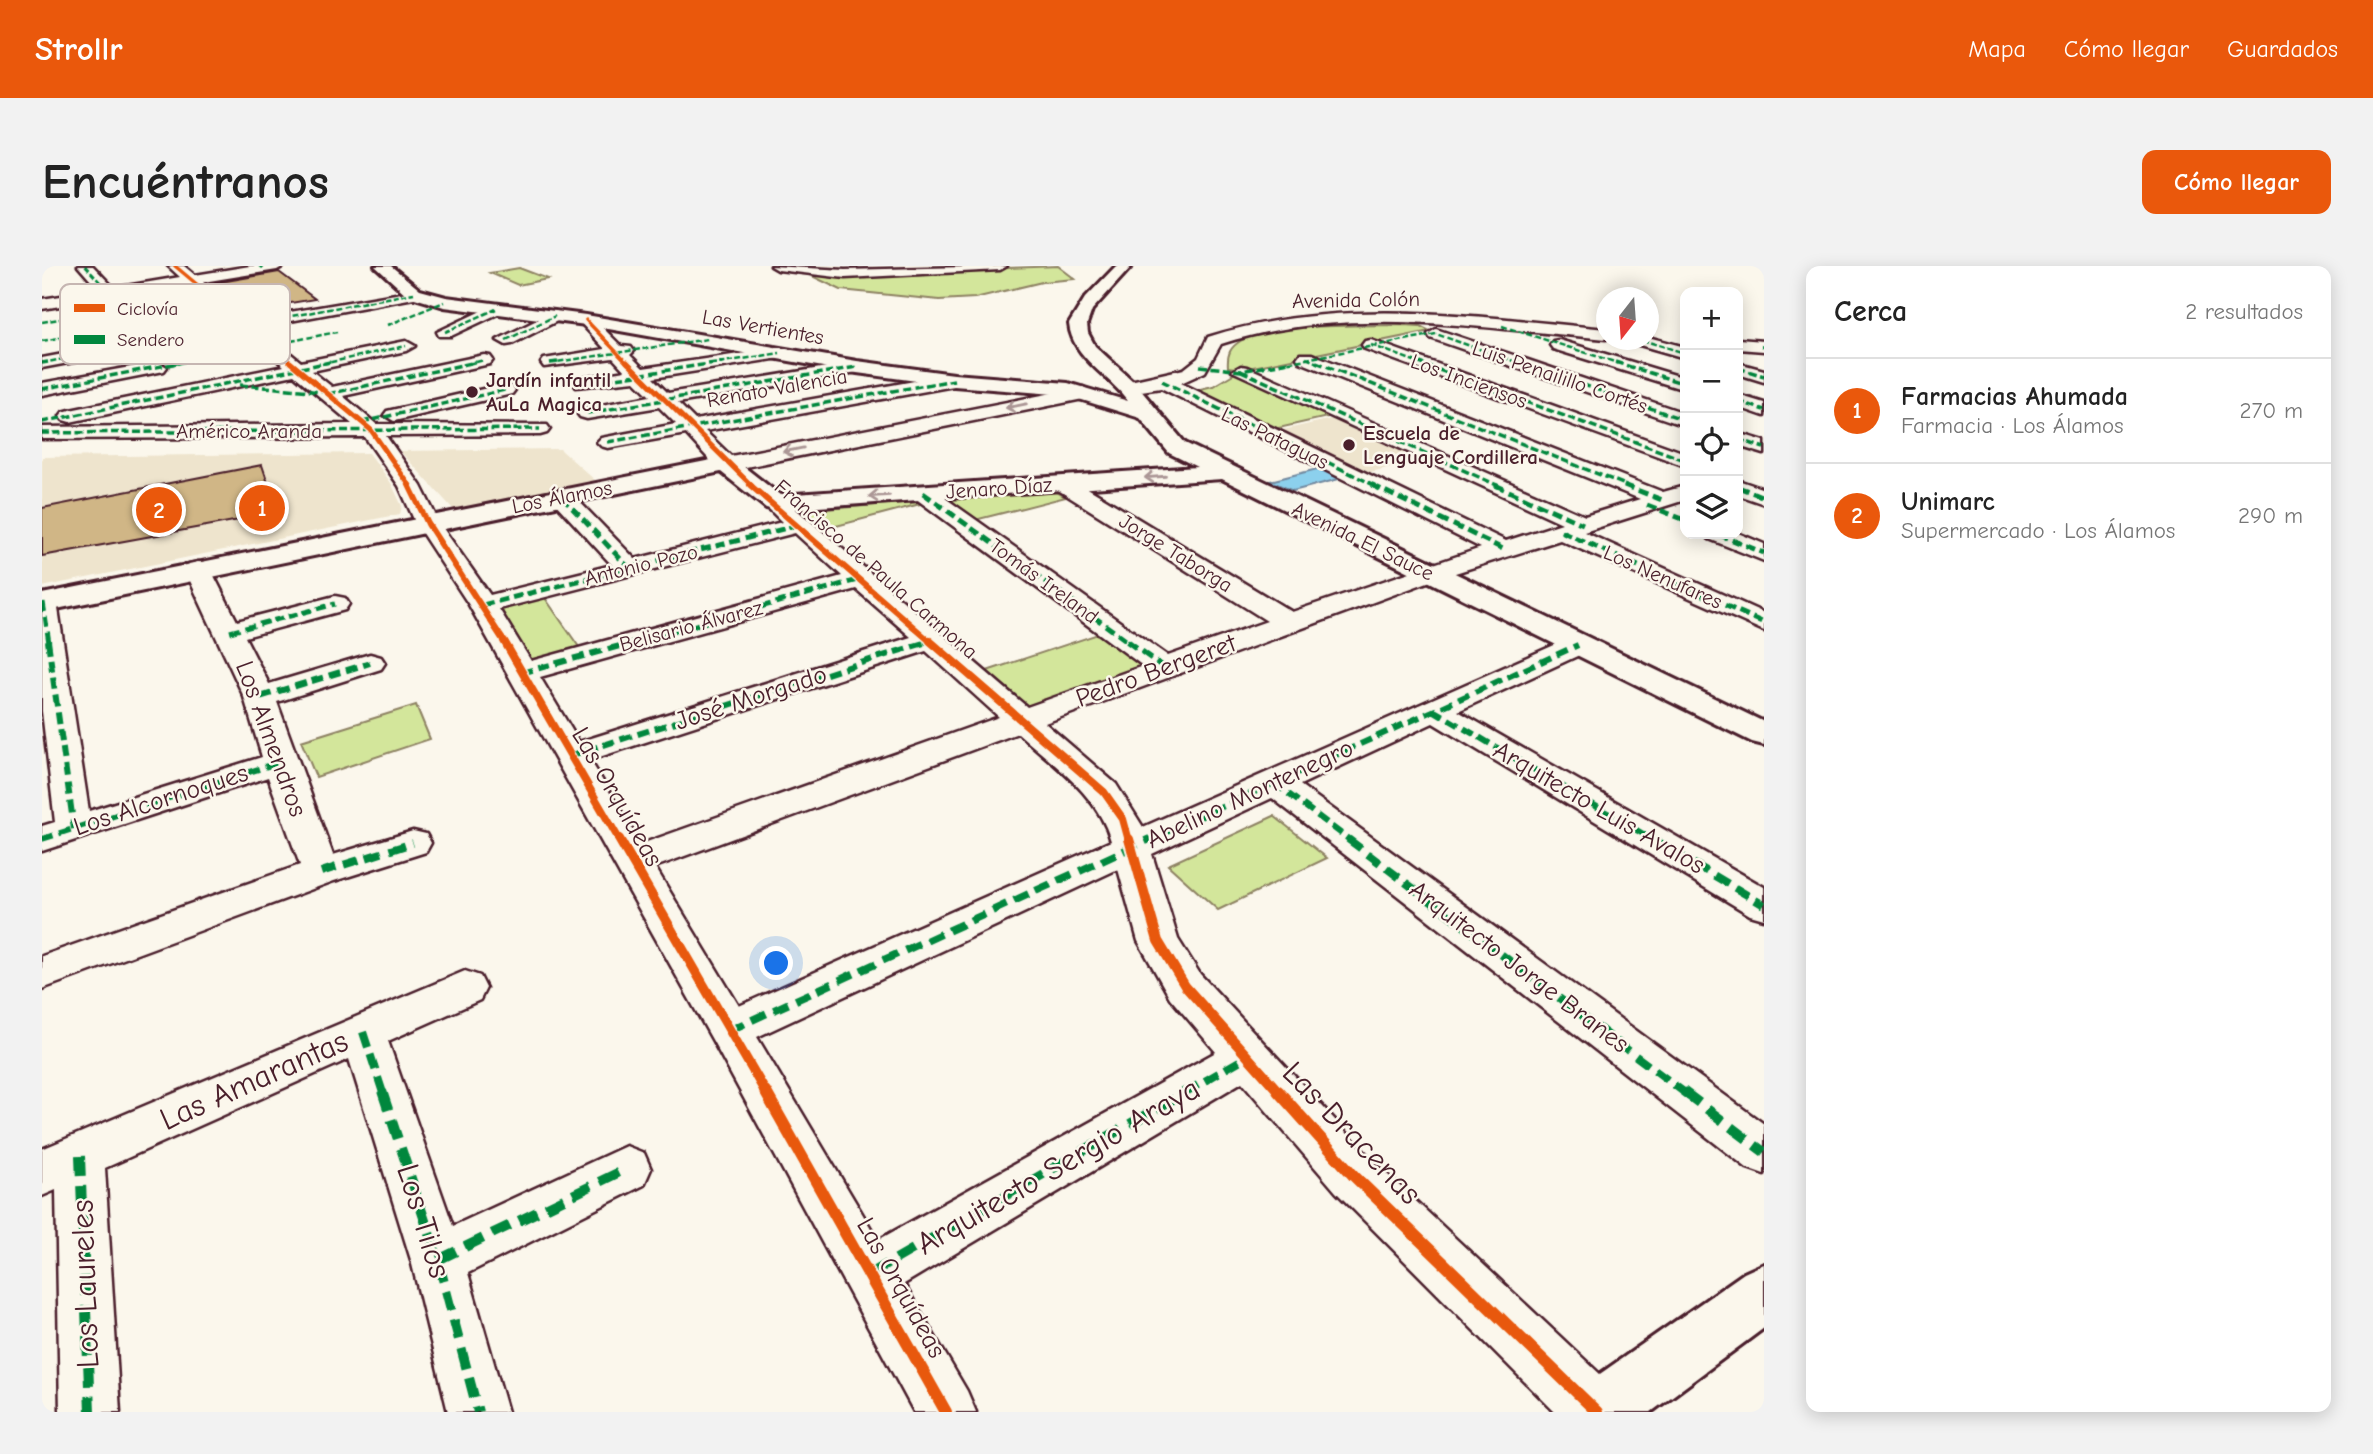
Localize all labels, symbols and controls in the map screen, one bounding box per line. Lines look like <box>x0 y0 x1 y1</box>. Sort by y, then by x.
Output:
text: Strollr <box>35 30 123 68</box>
text: Mapa <box>1968 35 2026 63</box>
text: Cómo llegar <box>2064 35 2189 63</box>
text: Guardados <box>2227 35 2338 63</box>
button: Cómo llegar <box>2142 150 2331 214</box>
text: Encuéntranos <box>42 154 329 210</box>
legend <box>60 284 290 364</box>
street label: Avenida Colón <box>1292 287 1420 313</box>
north arrow <box>1596 287 1659 350</box>
map controls <box>1680 287 1743 539</box>
button: + <box>1680 287 1743 350</box>
text: Cerca <box>1834 294 1907 329</box>
text: Ciclovía <box>117 298 178 320</box>
text: 2 resultados <box>2185 298 2303 325</box>
street label: Las Vertientes <box>700 304 826 350</box>
text: Sendero <box>117 329 184 351</box>
street label: Luis Penailillo Cortés <box>1469 336 1651 418</box>
street label: Los Inciensos <box>1408 349 1530 413</box>
button: − <box>1680 350 1743 413</box>
street label: Renato Valencia <box>705 364 849 412</box>
place label: Jardín infantil AuLa Magica <box>486 368 611 416</box>
text: Farmacias Ahumada <box>1901 382 2128 412</box>
marker: Jardín infantil AuLa Magica <box>464 384 480 400</box>
text: 1 <box>1852 397 1862 424</box>
text: 270 m <box>2239 397 2303 424</box>
one-way arrow <box>1005 400 1028 413</box>
street label: Las Pataguas <box>1218 402 1332 474</box>
text: Farmacia · Los Álamos <box>1901 412 2124 439</box>
button: locate <box>1680 413 1743 476</box>
street label: Américo Aranda <box>176 419 322 443</box>
place label: Escuela de Lenguaje Cordillera <box>1363 421 1538 469</box>
marker: Escuela de Lenguaje Cordillera <box>1341 437 1357 453</box>
one-way arrow <box>782 444 805 458</box>
one-way arrow <box>1144 471 1167 484</box>
street label: Jenaro Díaz <box>945 472 1053 504</box>
street label: Francisco de Paula Carmona <box>770 474 982 664</box>
street label: Los Álamos <box>510 476 614 518</box>
button: layers <box>1680 476 1743 539</box>
pin: 1 <box>239 482 285 534</box>
pin: 2 <box>136 484 182 536</box>
text: Unimarc <box>1901 487 1995 517</box>
one-way arrow <box>868 490 891 503</box>
street label: Avenida El Sauce <box>1288 496 1438 586</box>
text: 2 <box>1851 502 1863 529</box>
text: 290 m <box>2238 502 2303 529</box>
street label: Jorge Taborga <box>1115 509 1237 597</box>
text: Supermercado · Los Álamos <box>1901 517 2175 544</box>
street label: Tomás Ireland <box>985 533 1103 629</box>
street label: Antonio Pozo <box>582 539 700 591</box>
street label: Los Nenufares <box>1600 540 1726 614</box>
street label: Belisario Álvarez <box>617 595 765 657</box>
street label: Pedro Bergeret <box>1072 628 1242 714</box>
street label: Los Almendros <box>229 657 313 821</box>
street label: José Morgado <box>671 659 831 737</box>
street label: Las Orquídeas <box>565 722 669 872</box>
street label: Abelino Montenegro <box>1142 733 1358 855</box>
street label: Arquitecto Luis Avalos <box>1488 735 1710 881</box>
street label: Los Alcornoques <box>70 758 252 842</box>
street label: Arquitecto Jorge Branes <box>1403 875 1635 1059</box>
your location <box>759 946 793 980</box>
street label: Las Amarantas <box>154 1022 354 1138</box>
street label: Las Dracenas <box>1275 1054 1429 1212</box>
street label: Arquitecto Sergio Araya <box>910 1070 1206 1262</box>
street label: Los Tilos <box>389 1160 459 1282</box>
street label: Los Laureles <box>64 1199 106 1369</box>
street label: Las Orquídeas <box>850 1213 952 1363</box>

